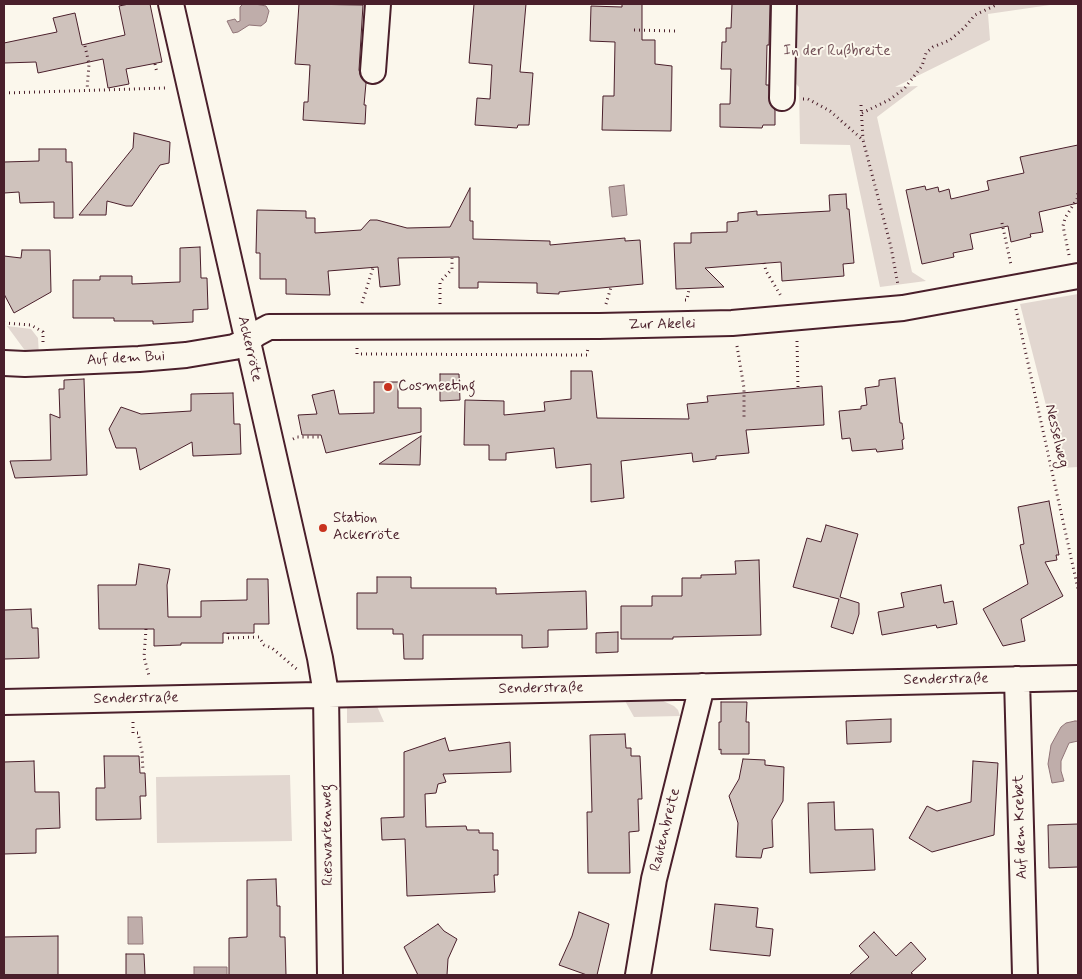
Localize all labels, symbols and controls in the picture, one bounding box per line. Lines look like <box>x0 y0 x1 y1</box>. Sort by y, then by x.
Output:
park label: In der Rußbreite <box>783 43 891 61</box>
street label: Ackerröte <box>233 314 265 384</box>
street label: Zur Akelei <box>628 315 696 335</box>
street label: Auf dem Bui <box>86 348 166 370</box>
place label: Cosmeeting <box>398 378 476 396</box>
marker: Cosmeeting <box>382 381 394 393</box>
street label: Nesselweg <box>1040 402 1072 470</box>
place label: Station Ackerröte <box>333 510 400 545</box>
marker: Station Ackerröte <box>317 522 329 534</box>
street label: Senderstraße <box>903 670 989 690</box>
street label: Senderstraße <box>498 679 584 699</box>
street label: Senderstraße <box>93 689 179 709</box>
street label: Auf dem Krebet <box>1010 774 1032 880</box>
street label: Rieswartenweg <box>318 784 338 886</box>
street label: Rautenbreite <box>647 786 685 874</box>

